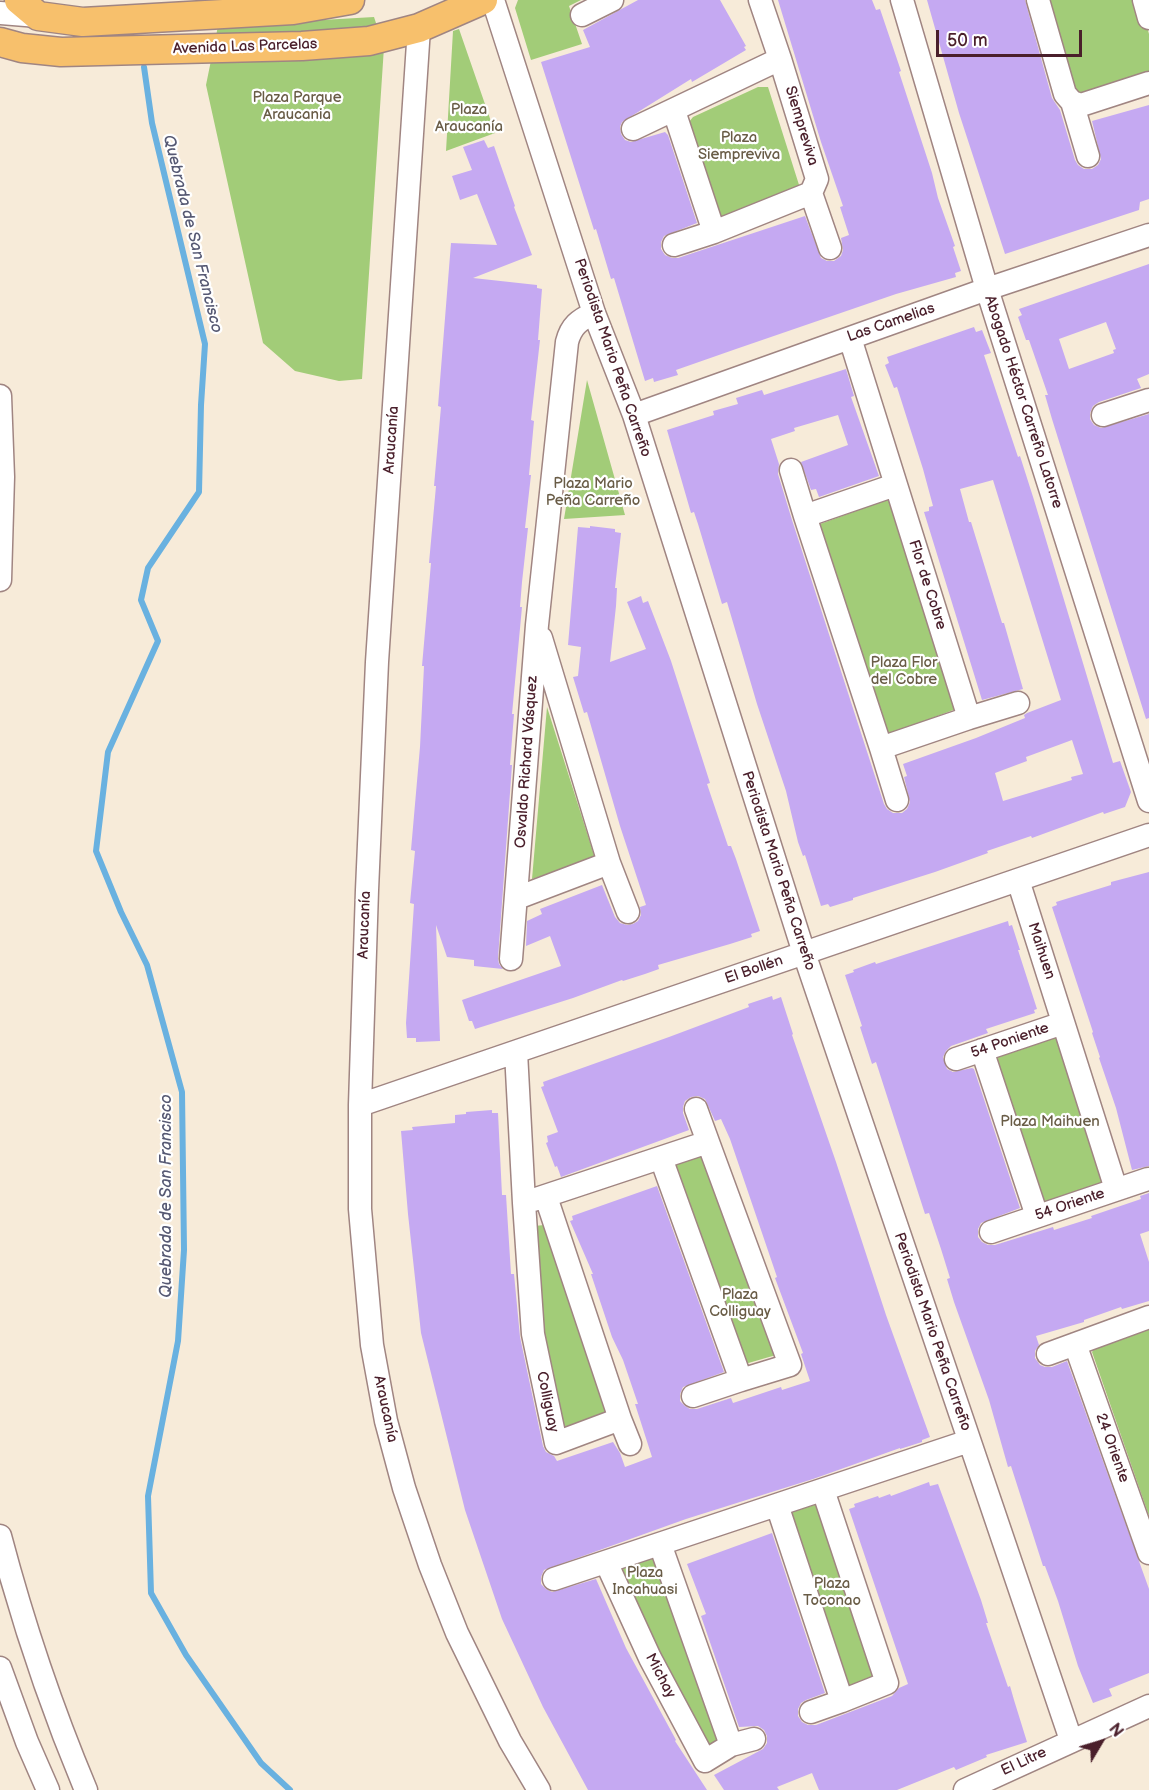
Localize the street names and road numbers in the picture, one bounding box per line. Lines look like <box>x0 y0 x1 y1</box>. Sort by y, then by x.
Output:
street label: Avenida Las Parcelas <box>173 35 317 59</box>
street label: Siempreviva <box>780 84 822 168</box>
street label: Periodista Mario Peña Carreño <box>570 256 654 460</box>
street label: Abogado Héctor Carreño Latorre <box>980 293 1066 511</box>
street label: Las Camelias <box>845 300 937 346</box>
street label: Araucanía <box>381 405 403 475</box>
street label: Flor de Cobre <box>904 538 950 632</box>
street label: Osvaldo Richard Vásquez <box>512 675 542 849</box>
street label: Periodista Mario Peña Carreño <box>737 769 819 973</box>
street label: Araucanía <box>355 891 375 959</box>
street label: Maihuen <box>1023 920 1059 982</box>
street label: El Bollén <box>723 952 785 988</box>
street label: 54 Poniente <box>969 1019 1051 1063</box>
street label: 54 Oriente <box>1033 1185 1107 1225</box>
street label: Periodista Mario Peña Carreño <box>890 1230 974 1434</box>
street label: Colliguay <box>532 1370 562 1434</box>
street label: Araucanía <box>369 1374 401 1444</box>
street label: 24 Oriente <box>1091 1411 1133 1485</box>
street label: Michay <box>641 1651 679 1701</box>
street label: El Litre <box>998 1744 1050 1780</box>

